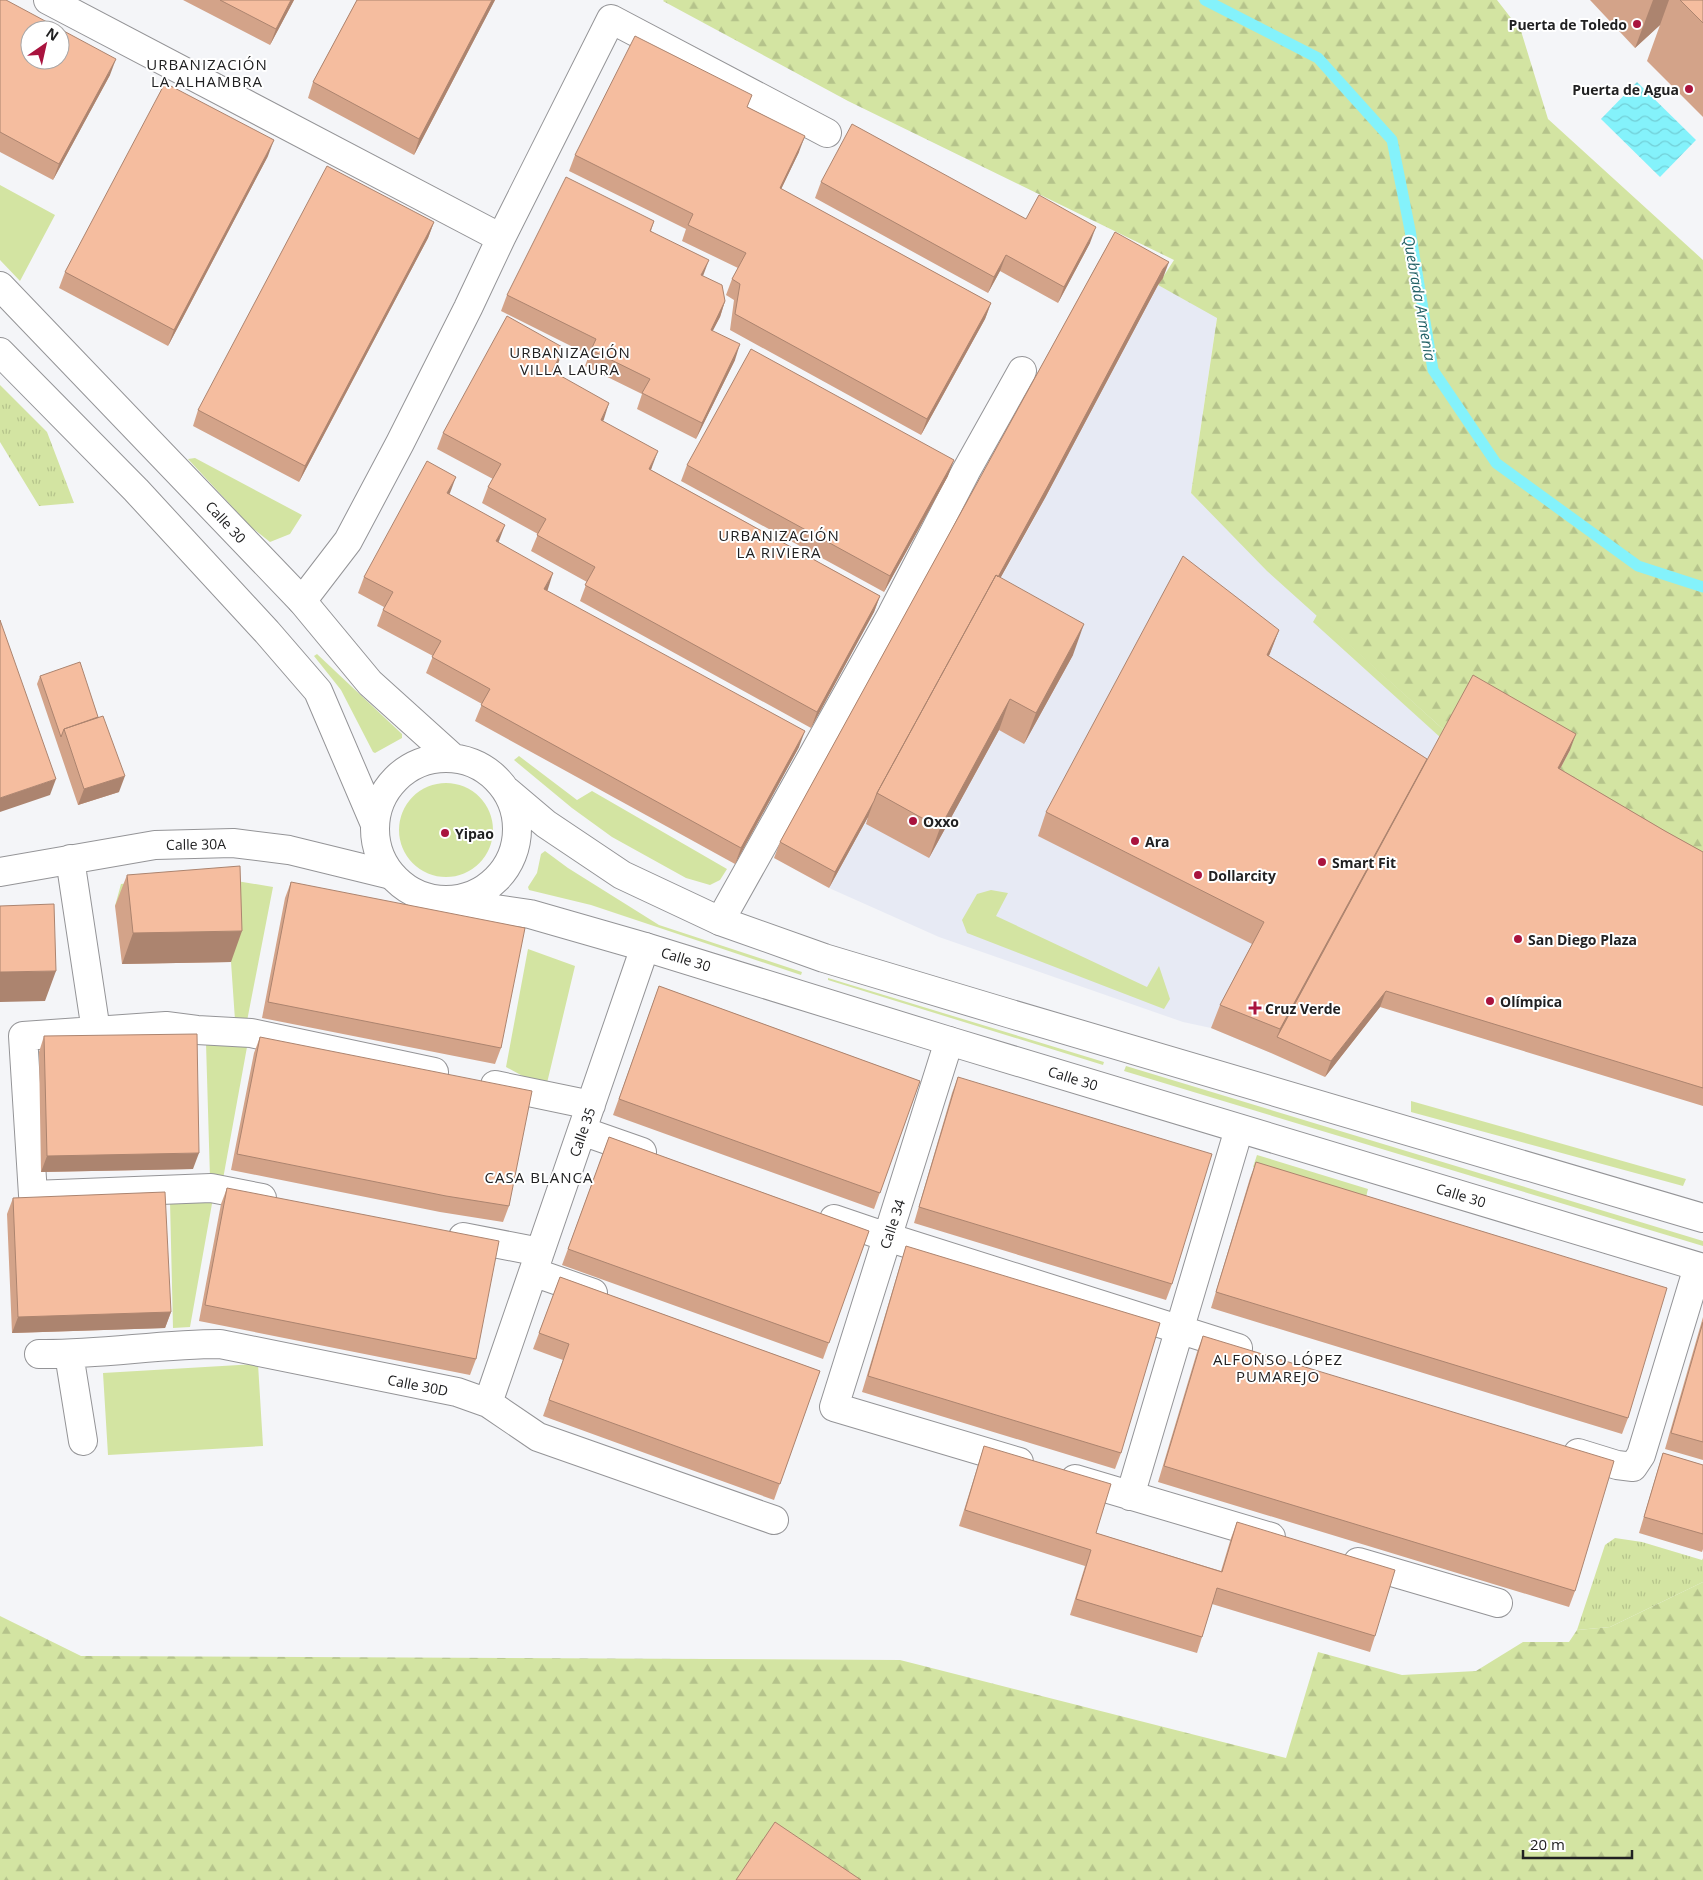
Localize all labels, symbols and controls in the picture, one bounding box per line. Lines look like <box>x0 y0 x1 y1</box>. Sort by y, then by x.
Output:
place label: Puerta de Toledo <box>1509 15 1627 34</box>
marker: Puerta de Toledo <box>1631 18 1643 30</box>
north arrow <box>20 20 70 70</box>
text: N <box>43 23 63 45</box>
district label: URBANIZACIÓN LA ALHAMBRA <box>146 54 268 91</box>
place label: Puerta de Agua <box>1572 80 1679 99</box>
marker: Puerta de Agua <box>1683 83 1695 95</box>
water label: Quebrada Armenia <box>1399 234 1441 363</box>
district label: URBANIZACIÓN VILLA LAURA <box>509 342 631 379</box>
street label: Calle 30 <box>202 497 250 547</box>
district label: URBANIZACIÓN LA RIVIERA <box>718 525 840 562</box>
place label: Oxxo <box>923 812 959 831</box>
marker: Oxxo <box>907 815 919 827</box>
place label: Yipao <box>455 824 494 843</box>
marker: Yipao <box>439 827 451 839</box>
place label: Ara <box>1145 832 1169 851</box>
street label: Calle 30A <box>166 834 226 854</box>
marker: Ara <box>1129 835 1141 847</box>
place label: Smart Fit <box>1332 853 1396 872</box>
marker: Smart Fit <box>1316 856 1328 868</box>
place label: Dollarcity <box>1208 866 1276 885</box>
marker: Dollarcity <box>1192 869 1204 881</box>
place label: San Diego Plaza <box>1528 930 1637 949</box>
marker: San Diego Plaza <box>1512 933 1524 945</box>
street label: Calle 30 <box>659 942 713 976</box>
place label: Olímpica <box>1500 992 1562 1011</box>
marker: Olímpica <box>1484 995 1496 1007</box>
place label: Cruz Verde <box>1265 999 1341 1018</box>
marker: Cruz Verde <box>1249 1002 1261 1014</box>
street label: Calle 30 <box>1046 1061 1100 1095</box>
street label: Calle 35 <box>565 1105 599 1159</box>
district label: CASA BLANCA <box>485 1167 593 1187</box>
street label: Calle 30 <box>1434 1178 1488 1212</box>
street label: Calle 34 <box>875 1197 909 1251</box>
district label: ALFONSO LÓPEZ PUMAREJO <box>1213 1349 1343 1386</box>
street label: Calle 30D <box>386 1370 450 1400</box>
scale bar <box>1523 1828 1632 1860</box>
text: 20 m <box>1530 1834 1565 1854</box>

